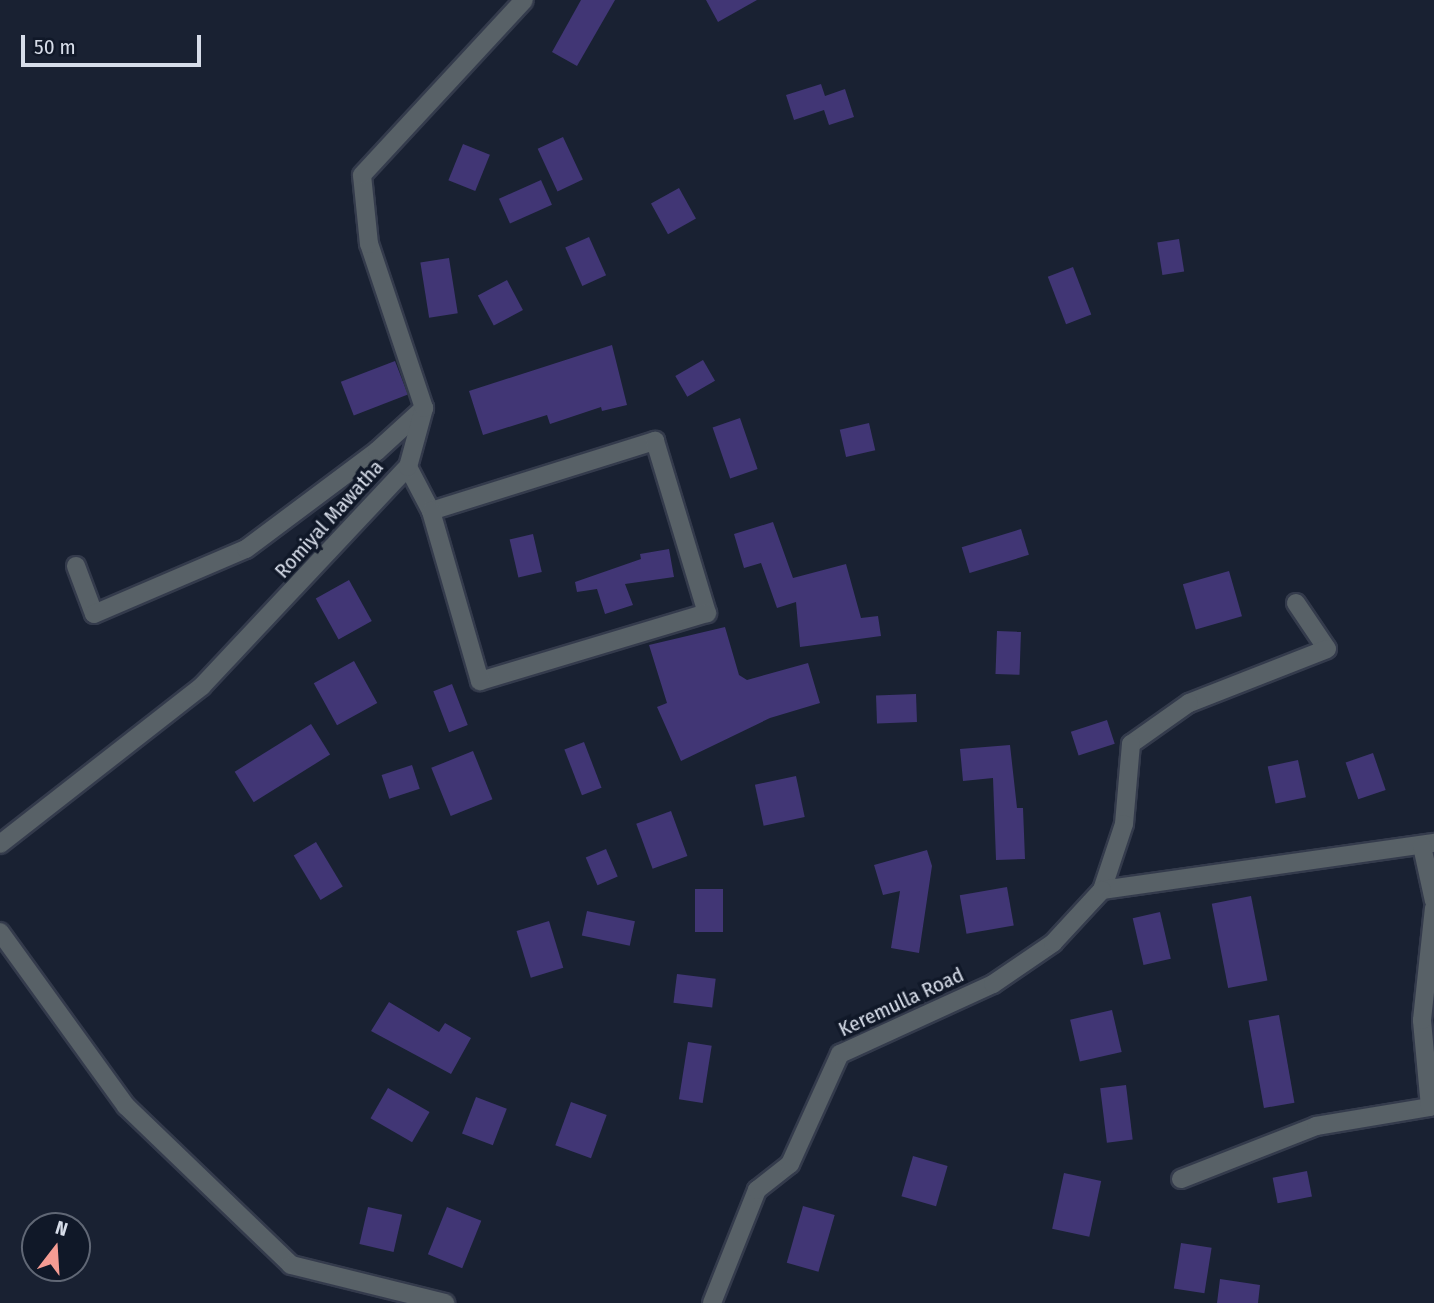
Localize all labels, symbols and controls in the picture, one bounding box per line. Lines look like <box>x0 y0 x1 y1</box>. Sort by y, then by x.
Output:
scale bar <box>24 21 205 65</box>
text: 50 m <box>34 34 76 60</box>
street label: Romiyal Mawatha <box>269 455 389 583</box>
street label: Keremulla Road <box>834 962 968 1042</box>
north arrow <box>21 1212 91 1282</box>
text: N <box>53 1216 71 1241</box>

